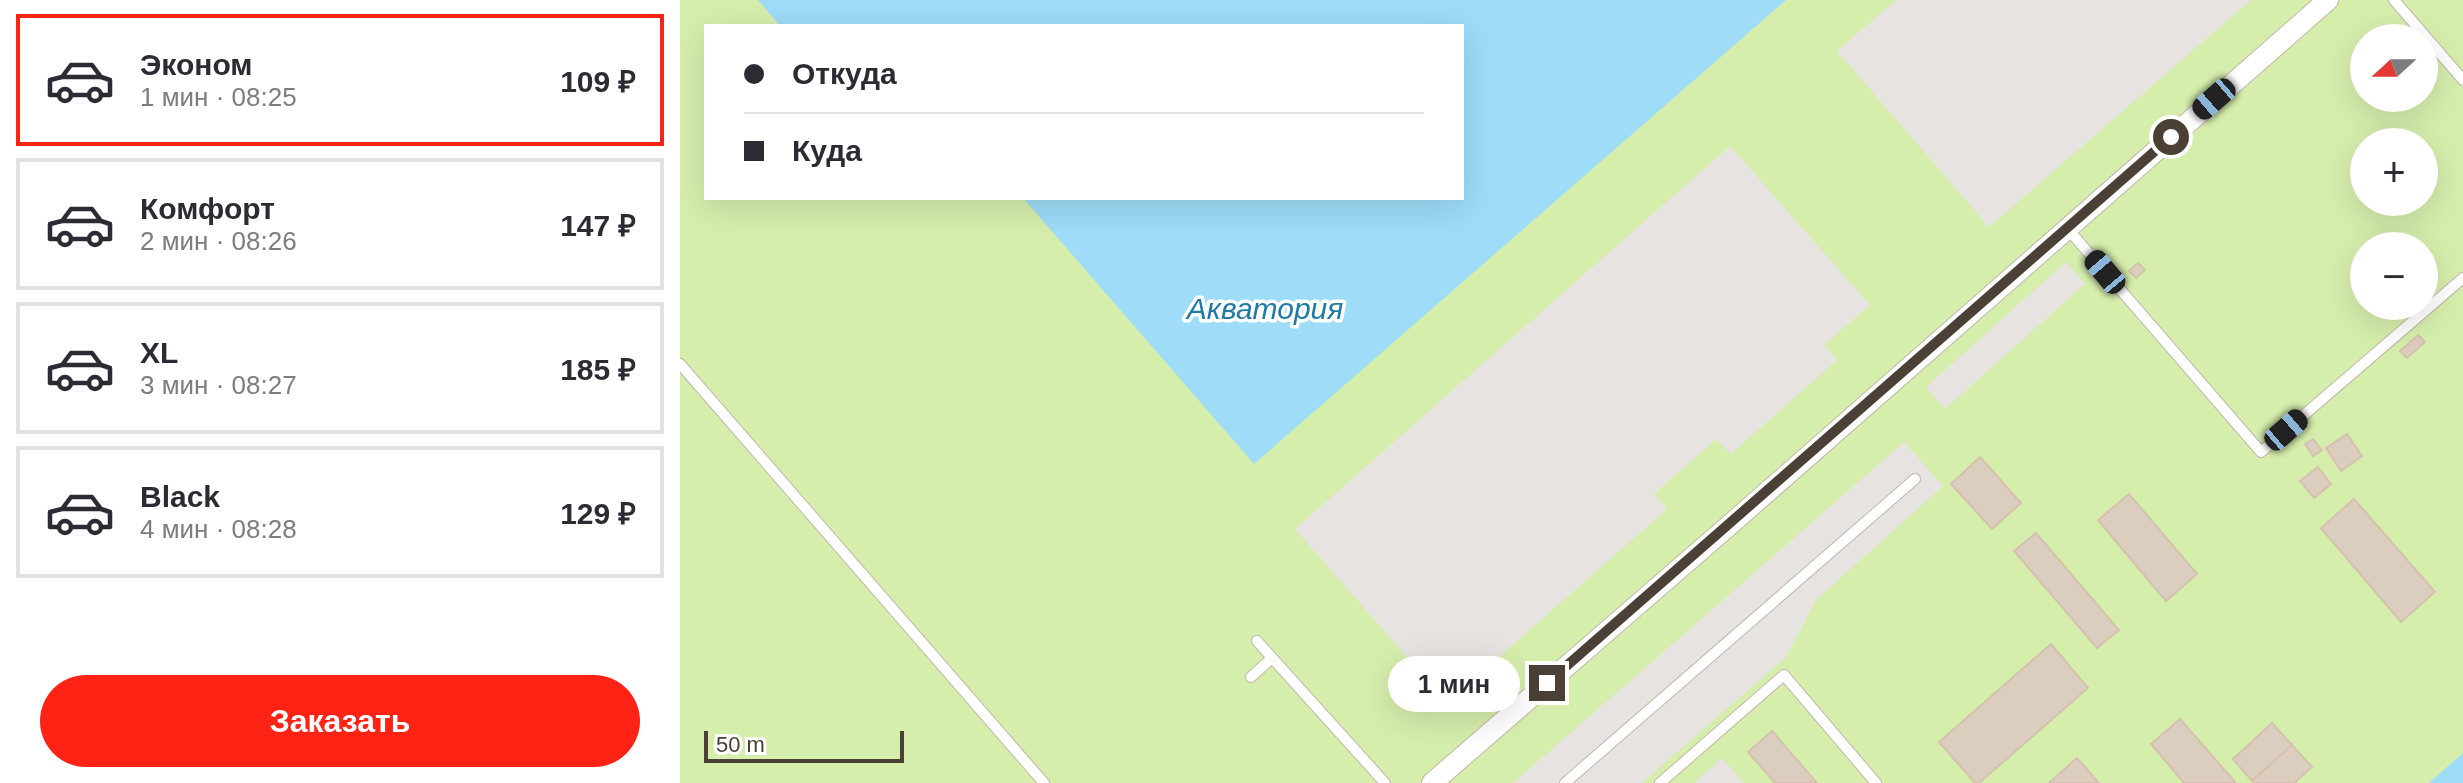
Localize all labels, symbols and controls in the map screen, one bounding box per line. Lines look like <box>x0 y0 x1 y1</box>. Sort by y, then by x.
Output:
north arrow <box>2350 24 2438 112</box>
map controls <box>2350 24 2438 320</box>
icon: car <box>44 44 116 116</box>
text: Эконом <box>140 48 253 81</box>
text: Откуда <box>792 57 897 90</box>
text: 109 ₽ <box>560 65 636 98</box>
car <box>2188 74 2240 124</box>
text: 1 мин · 08:25 <box>140 82 297 112</box>
route start <box>2153 119 2189 155</box>
button: + <box>2350 128 2438 216</box>
text: Куда <box>792 134 862 167</box>
icon: car <box>44 188 116 260</box>
text: Комфорт <box>140 192 275 225</box>
text: 147 ₽ <box>560 209 636 242</box>
text: 2 мин · 08:26 <box>140 226 297 256</box>
button: − <box>2350 232 2438 320</box>
car <box>2080 246 2130 298</box>
water label: Акватория <box>1185 292 1343 325</box>
icon: car <box>44 332 116 404</box>
text: XL <box>140 336 178 369</box>
text: 185 ₽ <box>560 353 636 386</box>
text: 3 мин · 08:27 <box>140 370 297 400</box>
car <box>2260 405 2312 455</box>
icon: car <box>44 476 116 548</box>
text: Black <box>140 480 220 513</box>
text: 129 ₽ <box>560 497 636 530</box>
text: 4 мин · 08:28 <box>140 514 297 544</box>
callout: 1 мин <box>1387 655 1519 711</box>
route end <box>1529 665 1565 701</box>
text: 1 мин <box>1418 669 1490 699</box>
button: Заказать <box>40 675 640 767</box>
scale bar <box>704 727 904 763</box>
text: 50 m <box>716 732 765 757</box>

